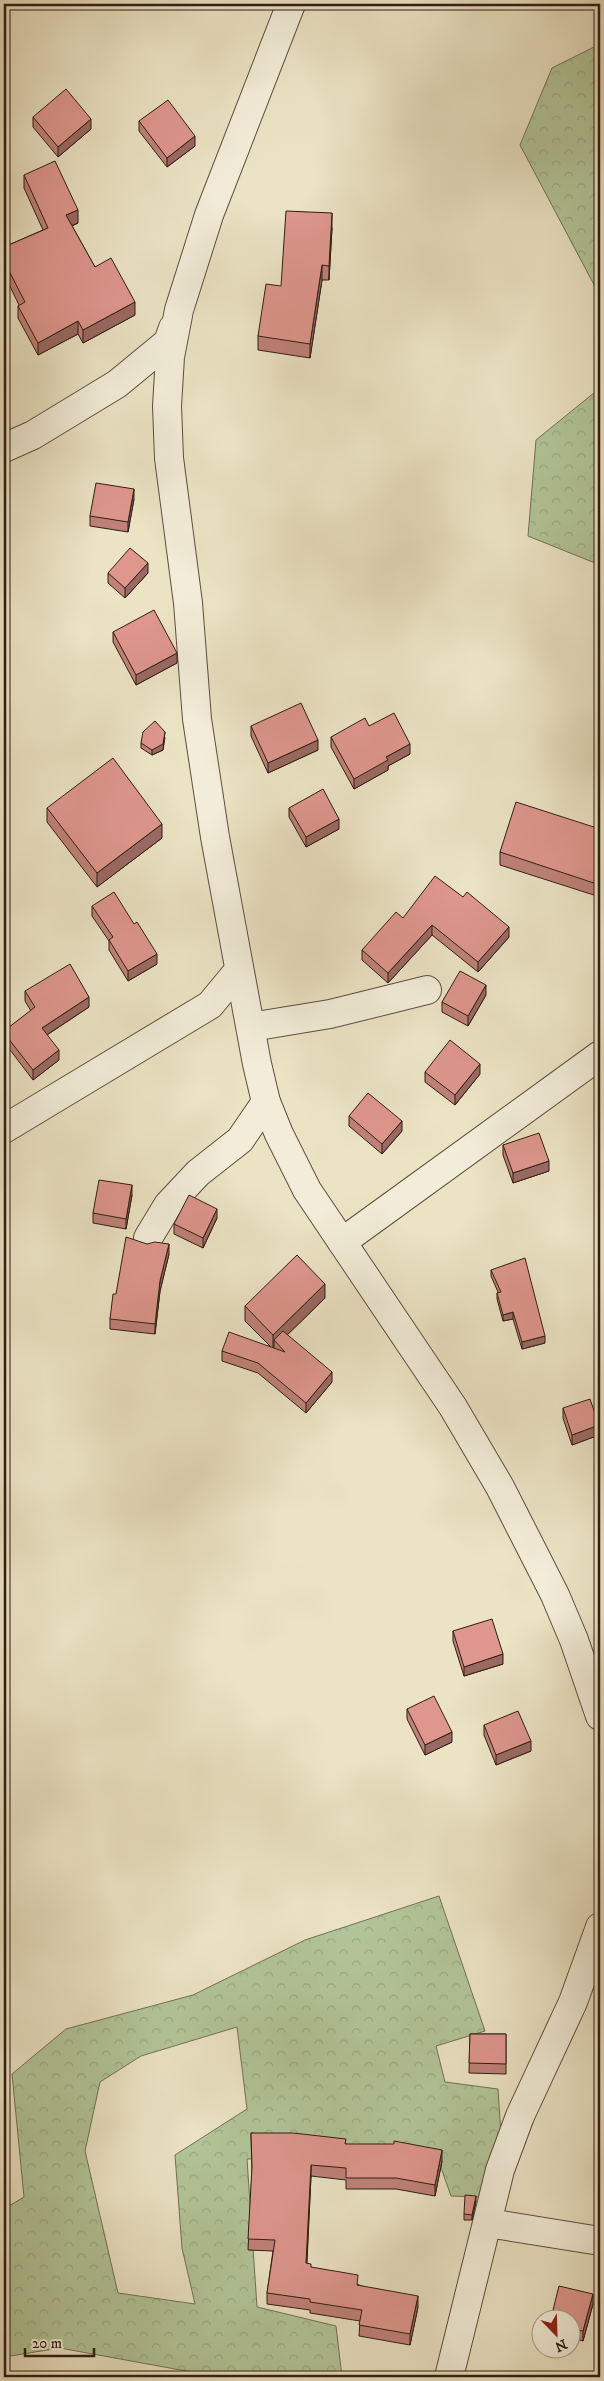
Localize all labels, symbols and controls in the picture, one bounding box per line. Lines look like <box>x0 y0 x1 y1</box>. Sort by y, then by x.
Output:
north arrow <box>532 2308 582 2358</box>
scale bar <box>25 2326 94 2358</box>
text: 20 m <box>32 2334 62 2353</box>
text: N <box>551 2335 569 2356</box>

